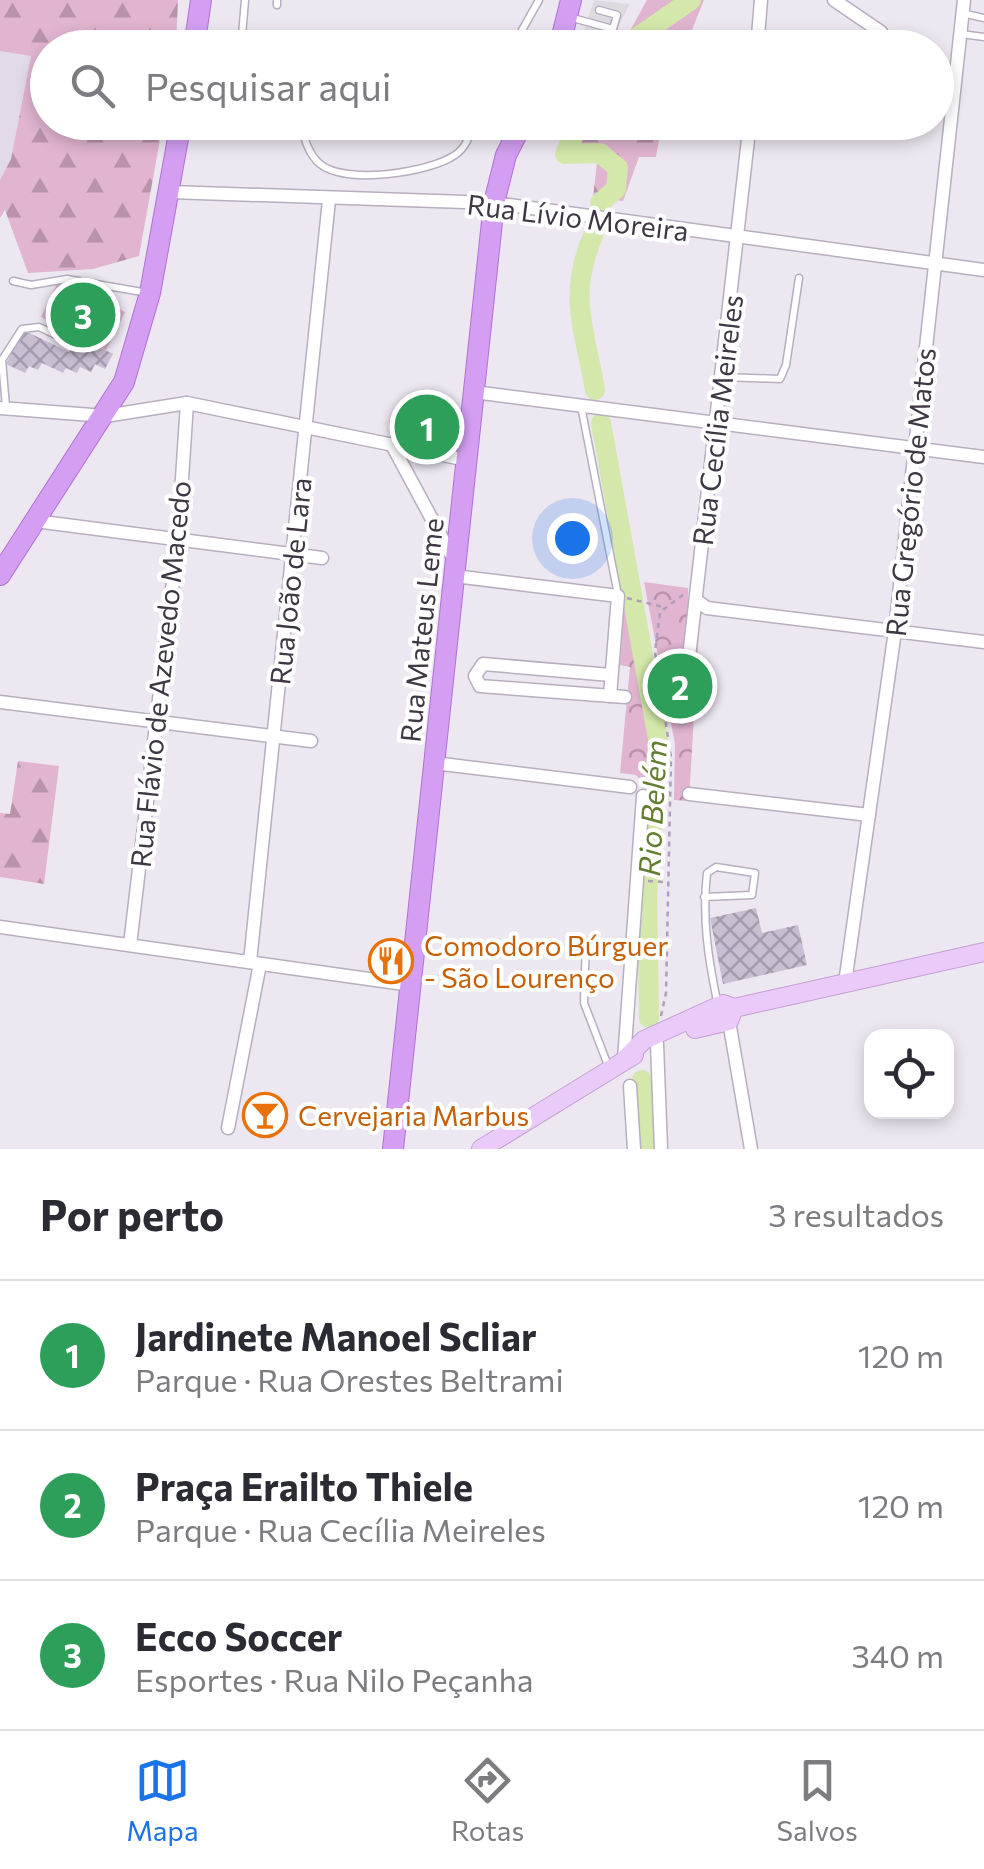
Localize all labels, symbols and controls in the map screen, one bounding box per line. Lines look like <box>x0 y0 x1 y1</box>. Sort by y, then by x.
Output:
search box <box>30 30 954 140</box>
icon: search <box>65 58 120 113</box>
text: Pesquisar aqui <box>145 62 391 109</box>
street label: Rua Lívio Moreira <box>465 187 691 247</box>
pin: 3 <box>51 278 116 352</box>
street label: Rua Cecília Meireles <box>685 293 749 547</box>
street label: Rua Gregório de Matos <box>878 346 942 638</box>
pin: 1 <box>394 390 460 464</box>
street label: Rua João de Lara <box>262 476 318 686</box>
street label: Rua Flávio de Azevedo Macedo <box>123 479 197 869</box>
your location <box>547 513 598 564</box>
street label: Rua Mateus Leme <box>392 516 450 744</box>
pin: 2 <box>648 648 712 724</box>
water label: Rio Belém <box>629 739 673 877</box>
place label: Comodoro Búrguer - São Lourenço <box>424 928 668 994</box>
restaurant icon: Comodoro Búrguer - São Lourenço <box>368 938 414 984</box>
map controls <box>864 1029 954 1119</box>
button: locate <box>864 1029 954 1119</box>
bar icon: Cervejaria Marbus <box>242 1092 288 1138</box>
place label: Cervejaria Marbus <box>298 1098 529 1132</box>
text: Por perto <box>40 1188 224 1240</box>
text: 3 resultados <box>768 1194 944 1234</box>
text: Jardinete Manoel Scliar <box>135 1312 537 1359</box>
text: 1 <box>65 1335 80 1375</box>
text: 120 m <box>858 1335 944 1375</box>
text: Parque · Rua Orestes Beltrami <box>135 1359 564 1399</box>
text: Praça Erailto Thiele <box>135 1462 473 1509</box>
text: 2 <box>63 1485 82 1525</box>
text: 120 m <box>858 1485 944 1525</box>
text: Parque · Rua Cecília Meireles <box>135 1509 546 1549</box>
text: Ecco Soccer <box>135 1612 342 1659</box>
text: 3 <box>63 1635 82 1675</box>
text: 340 m <box>852 1635 944 1675</box>
text: Esportes · Rua Nilo Peçanha <box>135 1659 534 1699</box>
tab: Mapa <box>126 1753 199 1847</box>
tab: Rotas <box>451 1753 524 1847</box>
tab: Salvos <box>777 1753 858 1847</box>

